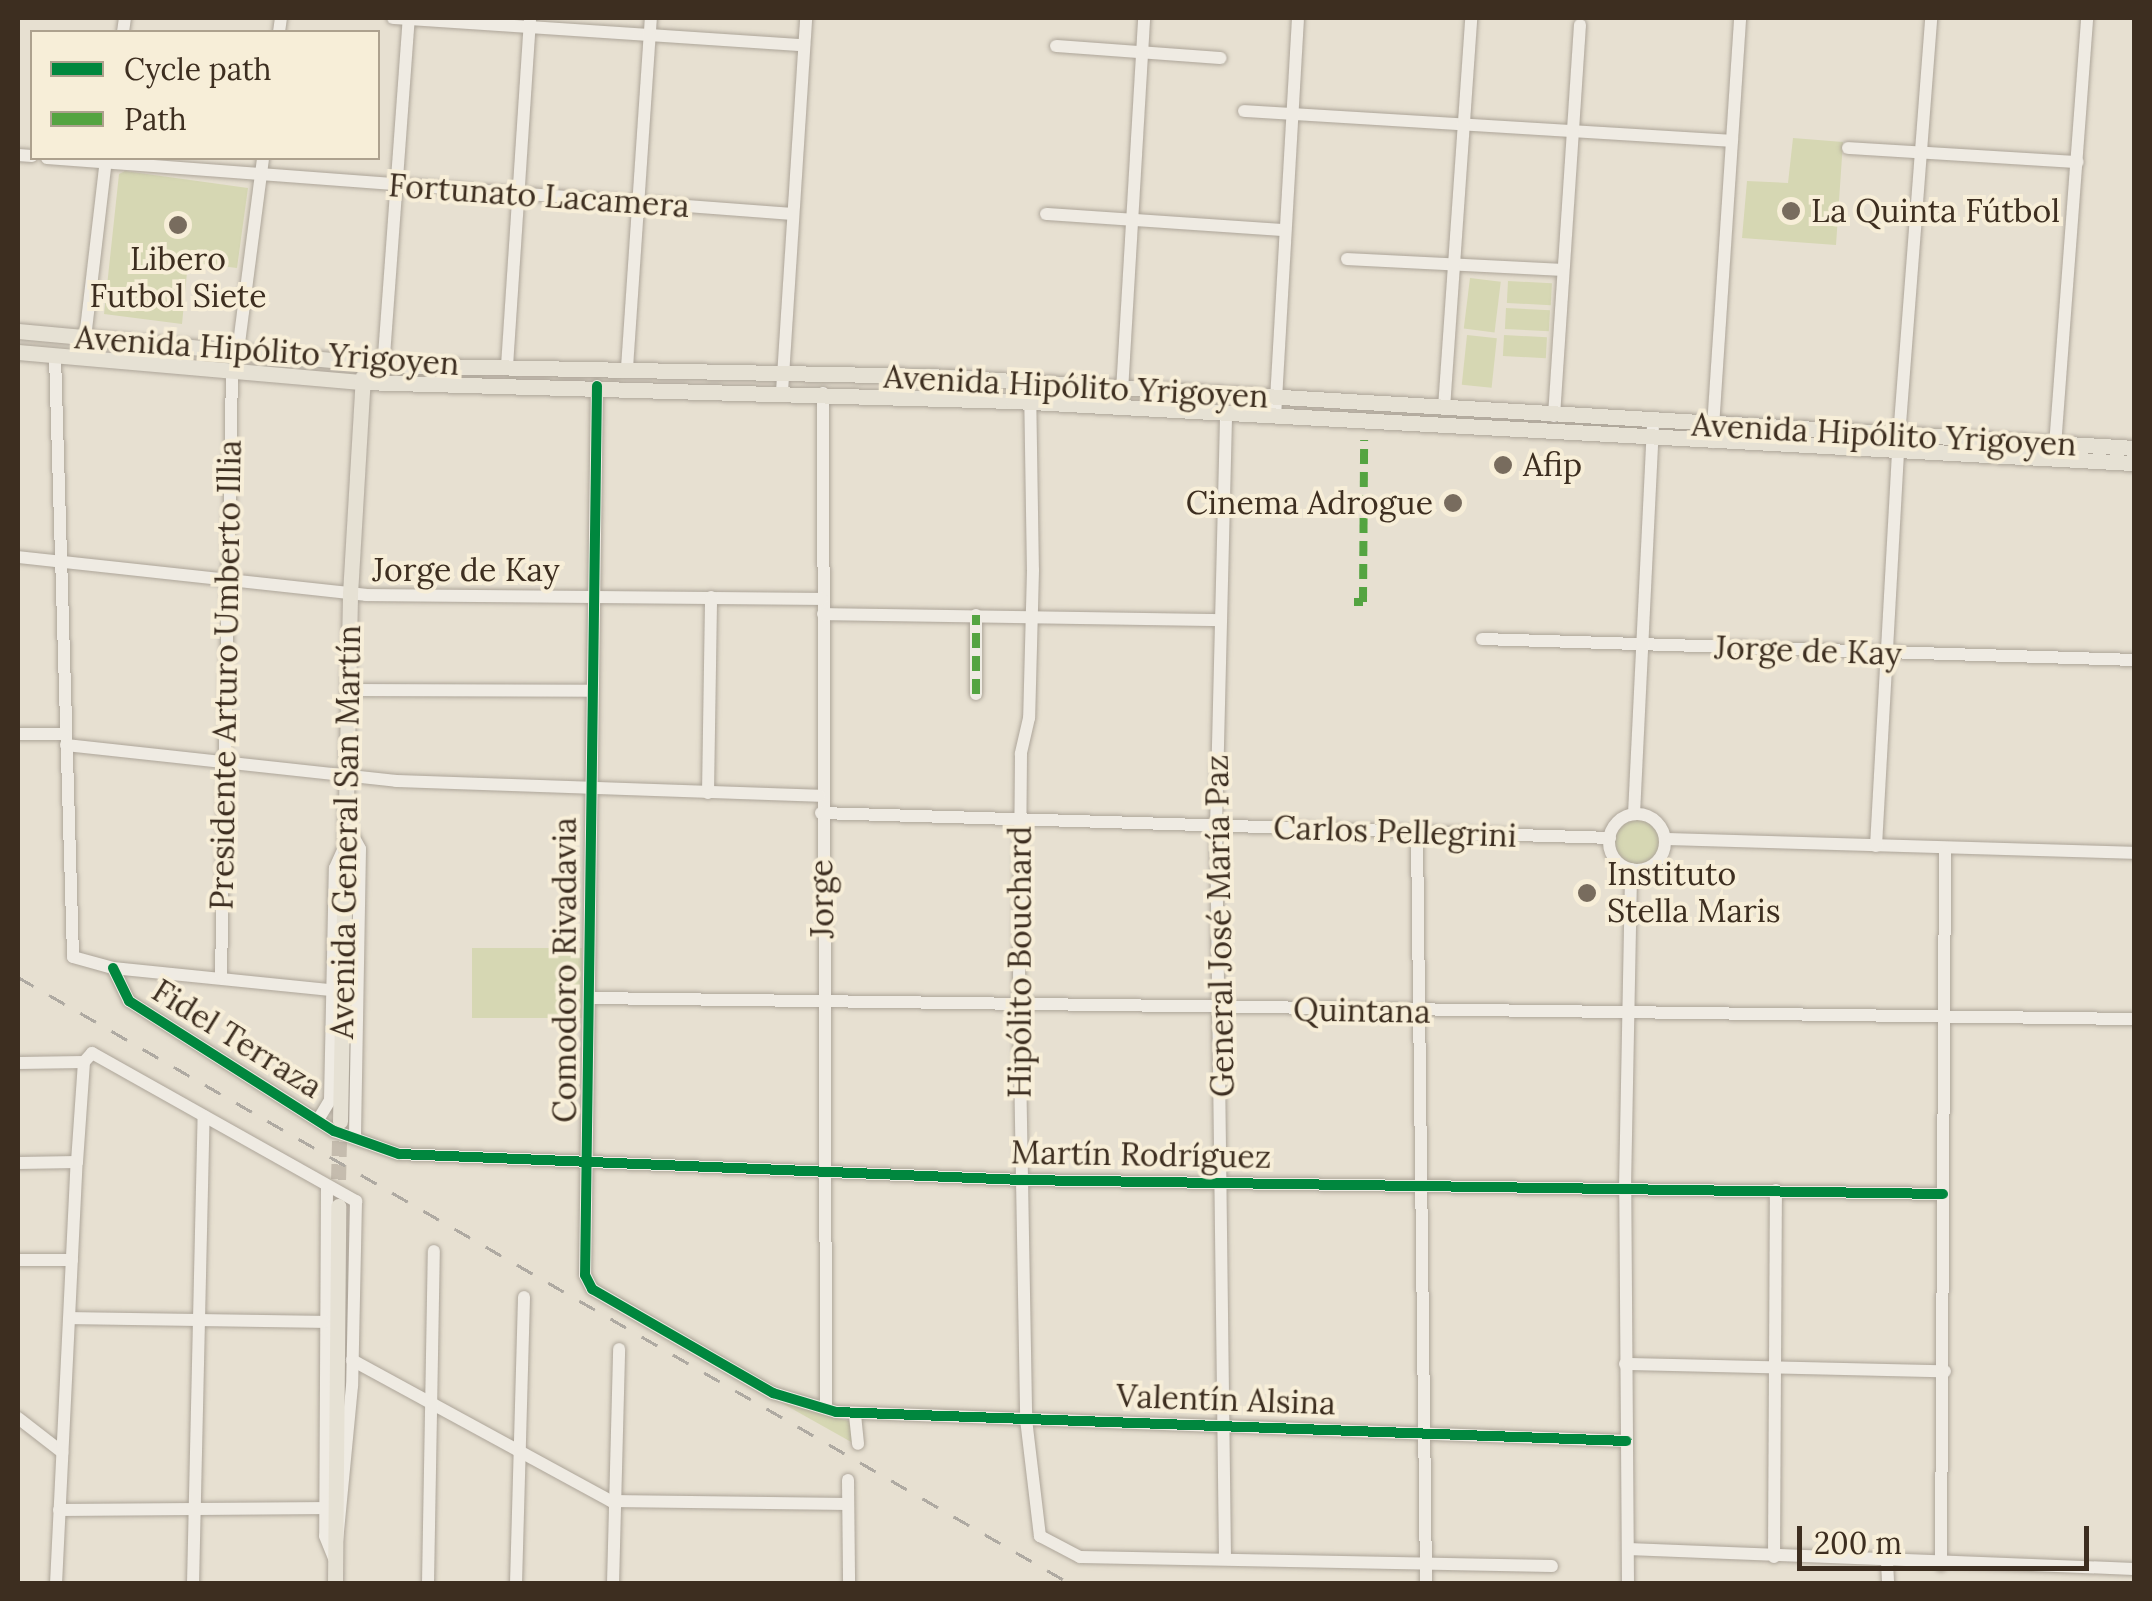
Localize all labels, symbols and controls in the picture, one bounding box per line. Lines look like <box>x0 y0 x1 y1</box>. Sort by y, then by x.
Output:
legend <box>30 30 380 160</box>
text: Cycle path <box>124 50 272 88</box>
text: Path <box>124 100 187 138</box>
street label: Fortunato Lacamera <box>387 166 691 226</box>
place label: La Quinta Fútbol <box>1811 192 2060 230</box>
marker: La Quinta Fútbol <box>1780 200 1802 222</box>
marker: Libero Futbol Siete <box>167 214 189 236</box>
place label: Libero Futbol Siete <box>90 241 266 316</box>
street label: Avenida Hipólito Yrigoyen <box>73 318 461 384</box>
street label: Avenida Hipólito Yrigoyen <box>883 358 1269 416</box>
street label: Avenida Hipólito Yrigoyen <box>1691 406 2077 464</box>
street label: Presidente Arturo Umberto Illia <box>203 440 249 910</box>
place label: Afip <box>1523 446 1582 484</box>
marker: Afip <box>1492 454 1514 476</box>
place label: Cinema Adrogue <box>1186 484 1433 522</box>
marker: Cinema Adrogue <box>1442 492 1464 514</box>
street label: Jorge de Kay <box>372 551 560 589</box>
street label: Avenida General San Martín <box>323 625 369 1039</box>
street label: Jorge de Kay <box>1714 629 1902 673</box>
street label: General José María Paz <box>1198 754 1242 1098</box>
street label: Carlos Pellegrini <box>1273 809 1517 855</box>
street label: Comodoro Rivadavia <box>546 817 584 1123</box>
street label: Hipólito Bouchard <box>1001 826 1039 1098</box>
place label: Instituto Stella Maris <box>1607 856 1781 931</box>
street label: Jorge <box>802 859 842 939</box>
marker: Instituto Stella Maris <box>1576 882 1598 904</box>
street label: Fidel Terraza <box>145 972 329 1106</box>
street label: Quintana <box>1293 991 1431 1031</box>
street label: Martín Rodríguez <box>1011 1134 1271 1176</box>
street label: Valentín Alsina <box>1116 1377 1336 1423</box>
scale bar <box>1802 1506 2094 1568</box>
text: 200 m <box>1814 1524 1902 1562</box>

